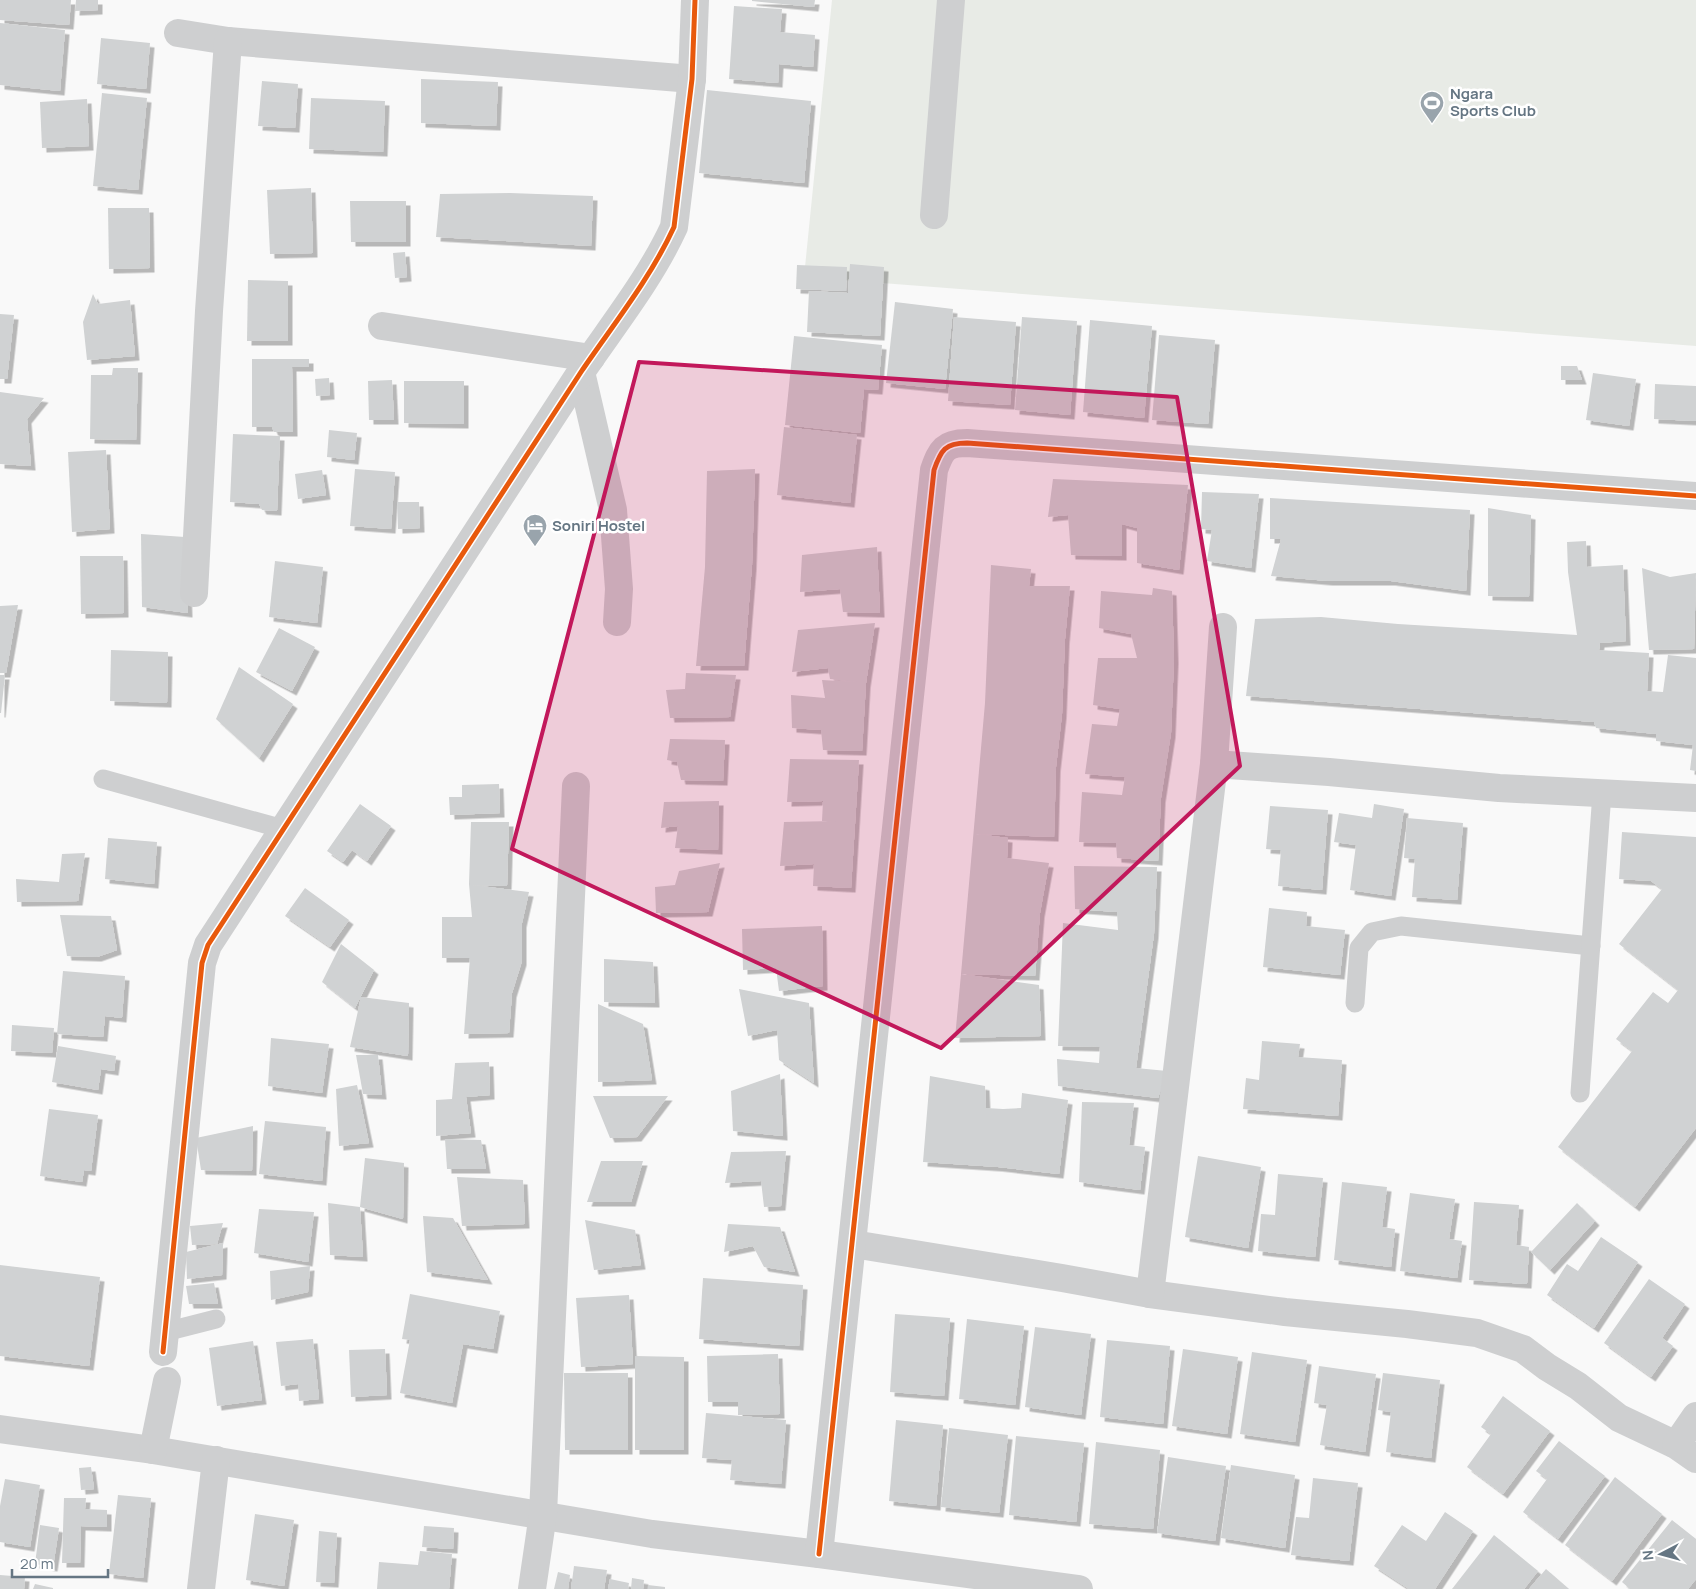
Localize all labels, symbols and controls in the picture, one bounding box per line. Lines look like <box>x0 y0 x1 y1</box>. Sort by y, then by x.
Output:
place label: Ngara Sports Club <box>1450 83 1536 121</box>
sports icon: Ngara Sports Club <box>1419 90 1445 124</box>
hotel icon: Soniri Hostel <box>522 513 548 547</box>
place label: Soniri Hostel <box>552 515 645 536</box>
north arrow <box>1636 1529 1686 1579</box>
scale bar <box>12 1546 109 1578</box>
text: N <box>1638 1549 1658 1561</box>
text: 20 m <box>20 1553 53 1574</box>

